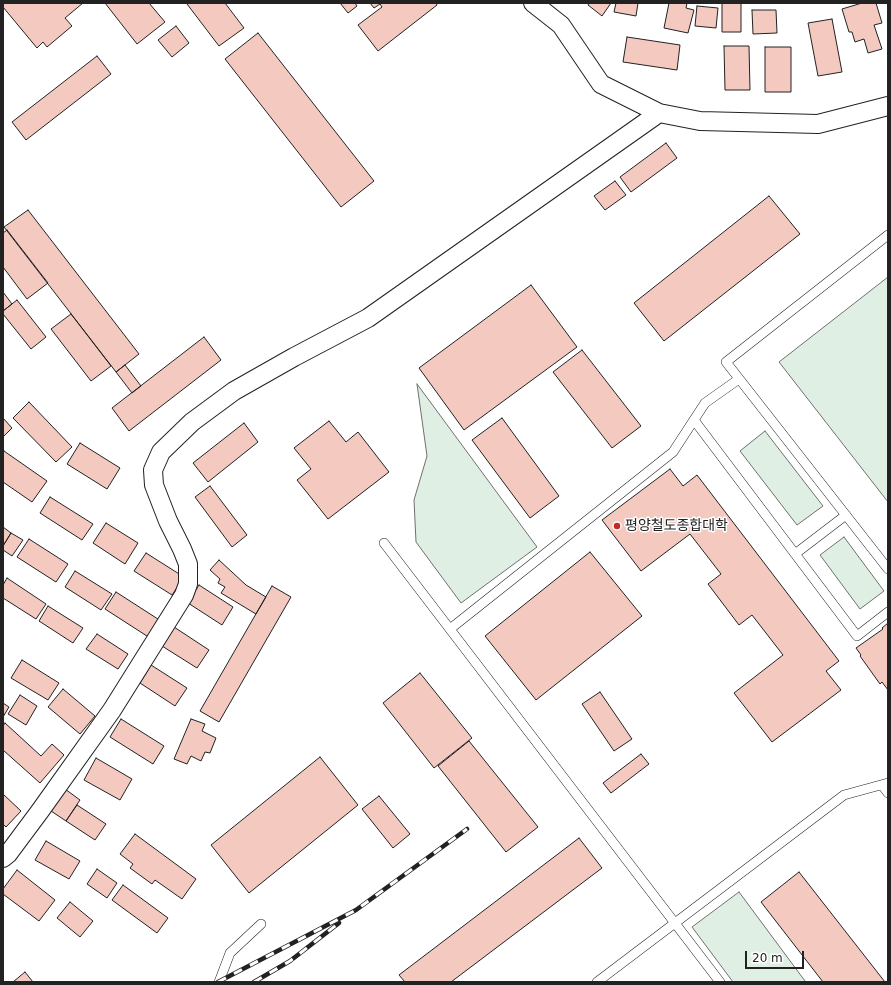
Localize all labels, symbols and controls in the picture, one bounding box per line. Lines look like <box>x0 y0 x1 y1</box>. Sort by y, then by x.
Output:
place label: 평양철도종합대학 <box>625 518 728 534</box>
marker: 평양철도종합대학 <box>612 521 622 531</box>
scale bar <box>747 943 806 969</box>
text: 20 m <box>752 951 783 965</box>

